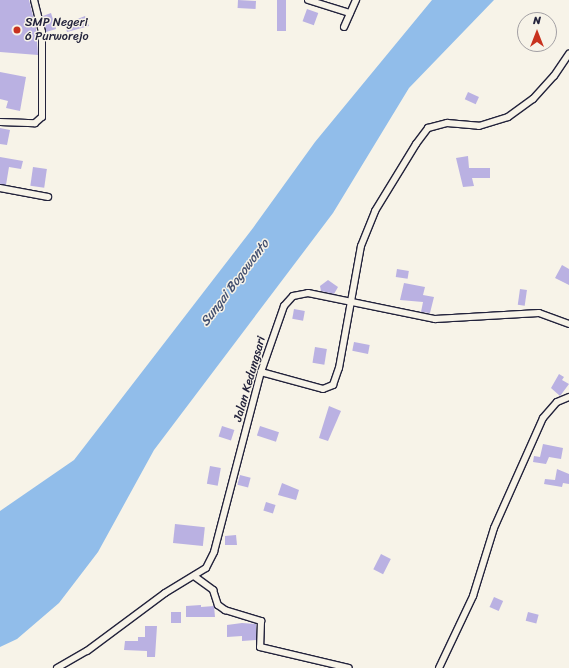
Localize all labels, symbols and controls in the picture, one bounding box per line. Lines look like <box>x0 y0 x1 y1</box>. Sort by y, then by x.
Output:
text: N <box>533 11 541 30</box>
north arrow <box>517 12 557 52</box>
place label: SMP Negeri 6 Purworejo <box>25 16 89 44</box>
marker: SMP Negeri 6 Purworejo <box>12 25 22 35</box>
water label: Sungai Bogowonto <box>197 236 273 330</box>
street label: Jalan Kedungsari <box>231 334 269 424</box>

